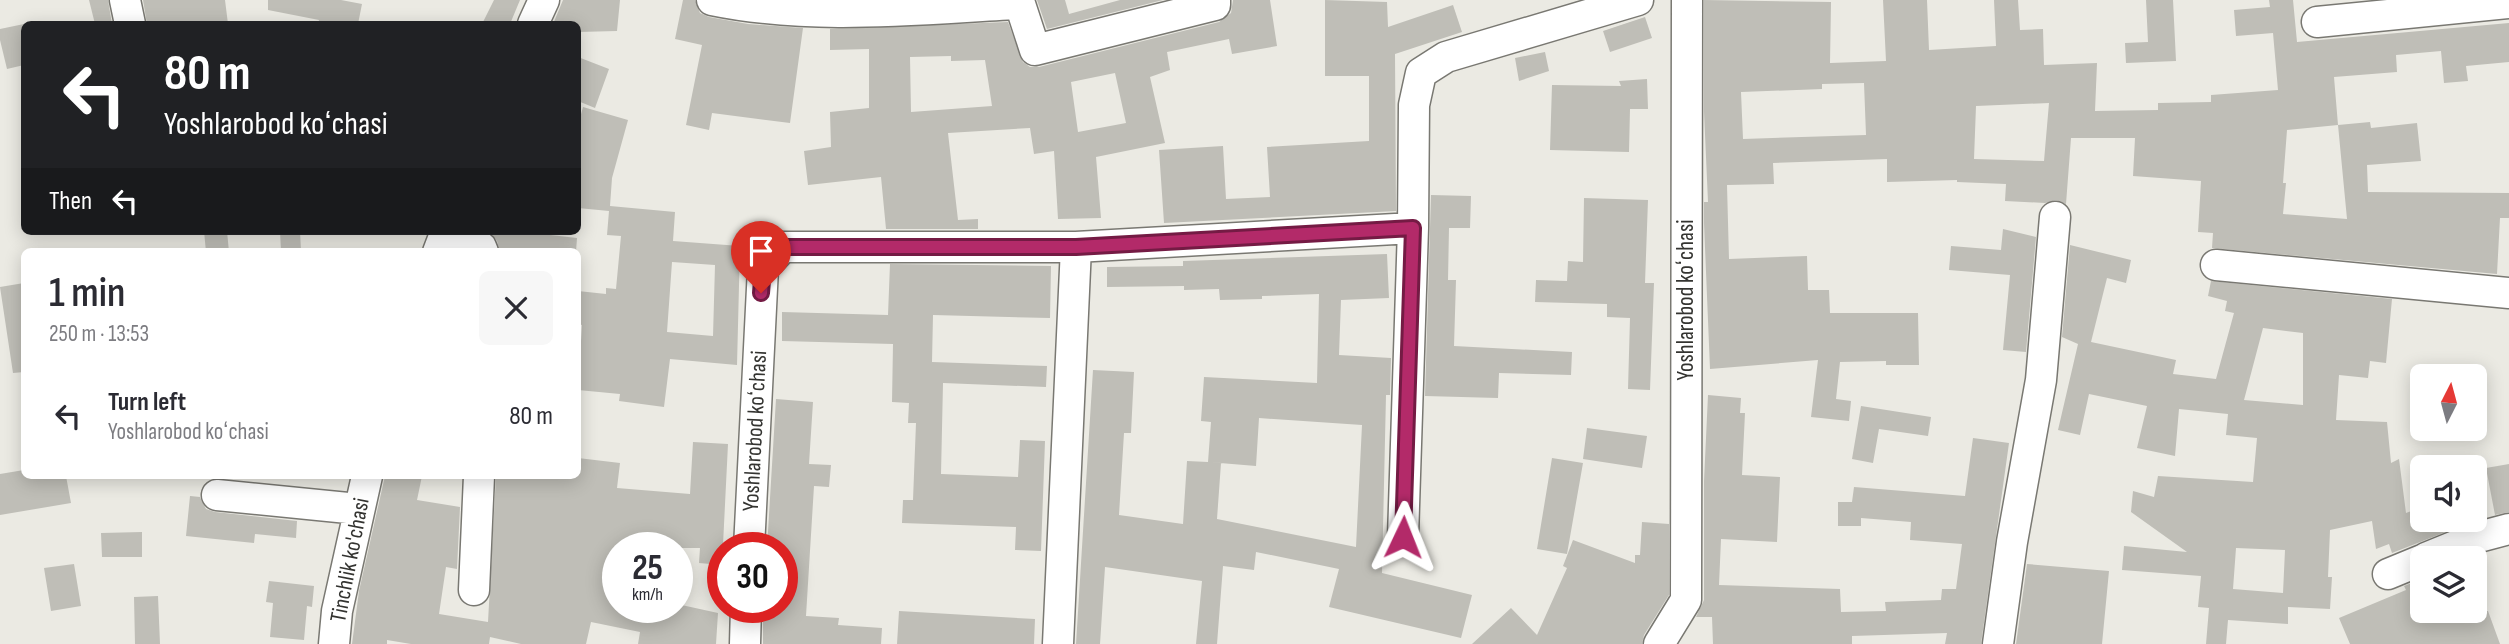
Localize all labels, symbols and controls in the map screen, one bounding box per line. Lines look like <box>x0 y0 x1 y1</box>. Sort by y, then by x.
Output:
text: 80 m <box>164 45 251 104</box>
icon: left <box>49 49 140 140</box>
text: Yoshlarobod koʻchasi <box>164 105 388 144</box>
icon: left <box>106 182 144 220</box>
text: Then <box>49 186 92 217</box>
street label: Yoshlarobod koʻchasi <box>1672 220 1700 380</box>
pin <box>731 221 791 293</box>
icon: arrive <box>742 232 780 270</box>
text: 1 min <box>49 268 125 319</box>
button: close <box>479 271 553 345</box>
text: 250 m · 13:53 <box>49 320 149 348</box>
street label: Yoshlarobod koʻchasi <box>737 350 773 512</box>
north arrow <box>2410 364 2487 441</box>
map controls <box>2410 364 2487 623</box>
text: Turn left <box>108 387 186 418</box>
icon: left <box>49 397 87 435</box>
text: 80 m <box>509 401 553 432</box>
text: Yoshlarobod koʻchasi <box>108 418 269 446</box>
button: sound <box>2410 455 2487 532</box>
street label: Tinchlik ko'chasi <box>324 495 376 625</box>
position arrow <box>1366 500 1440 574</box>
speed limit sign: 30 <box>707 532 798 623</box>
button: layers <box>2410 546 2487 623</box>
text: 25 <box>632 547 663 590</box>
text: km/h <box>632 584 663 605</box>

